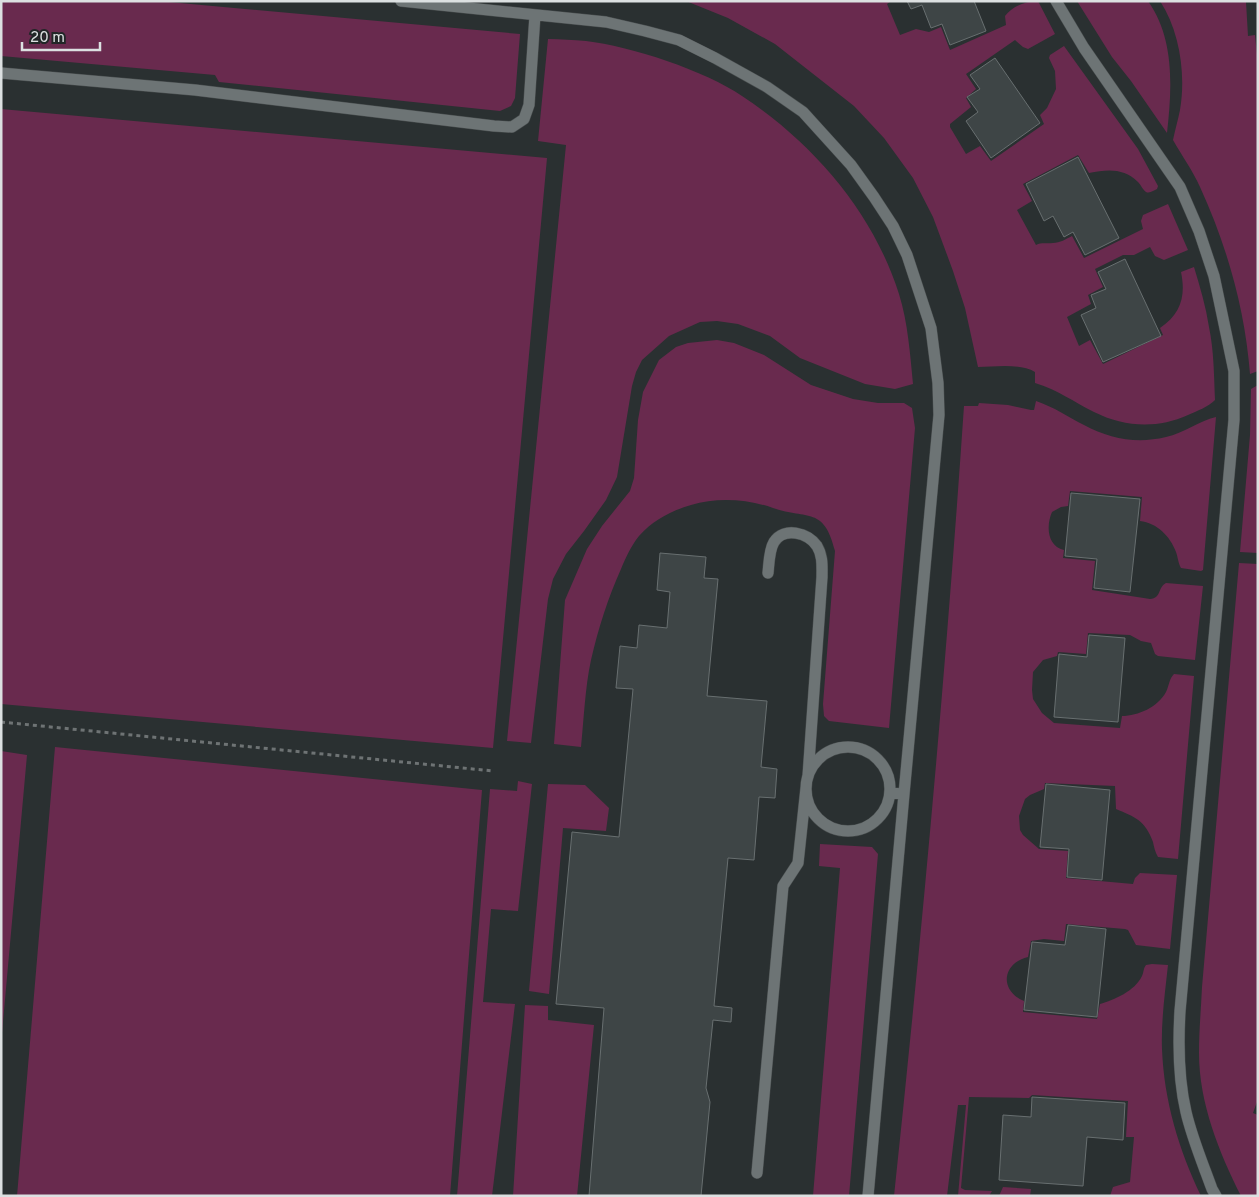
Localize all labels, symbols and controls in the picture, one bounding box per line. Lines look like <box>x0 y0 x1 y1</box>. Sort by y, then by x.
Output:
scale bar <box>22 20 100 52</box>
text: 20 m <box>30 29 65 48</box>

